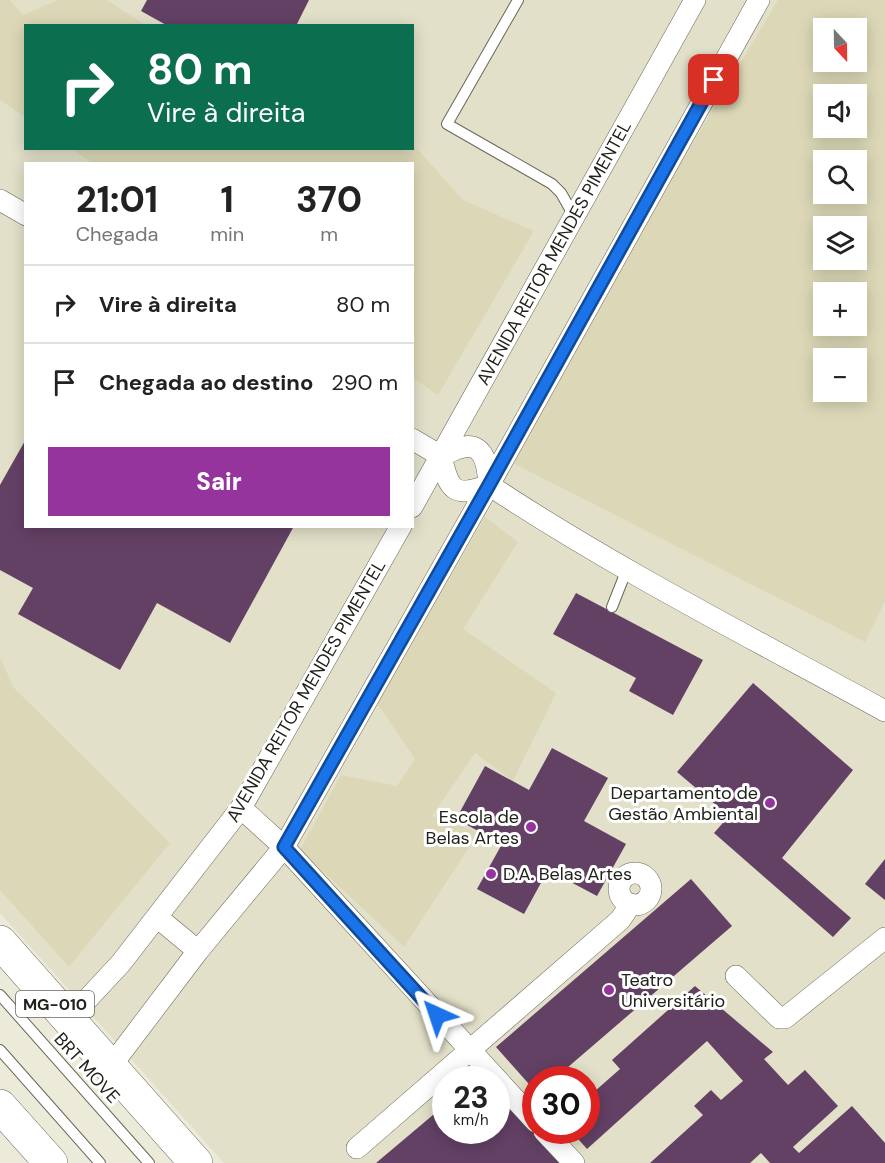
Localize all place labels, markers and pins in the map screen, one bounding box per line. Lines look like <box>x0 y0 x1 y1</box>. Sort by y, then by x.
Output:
pin <box>688 54 739 105</box>
place label: Departamento de Gestão Ambiental <box>608 781 758 826</box>
marker: Departamento de Gestão Ambiental <box>763 796 777 810</box>
place label: Escola de Belas Artes <box>426 805 519 850</box>
marker: Escola de Belas Artes <box>524 820 538 834</box>
place label: D.A. Belas Artes <box>503 862 632 886</box>
marker: D.A. Belas Artes <box>484 867 498 881</box>
place label: Teatro Universitário <box>621 968 725 1013</box>
marker: Teatro Universitário <box>602 983 616 997</box>

